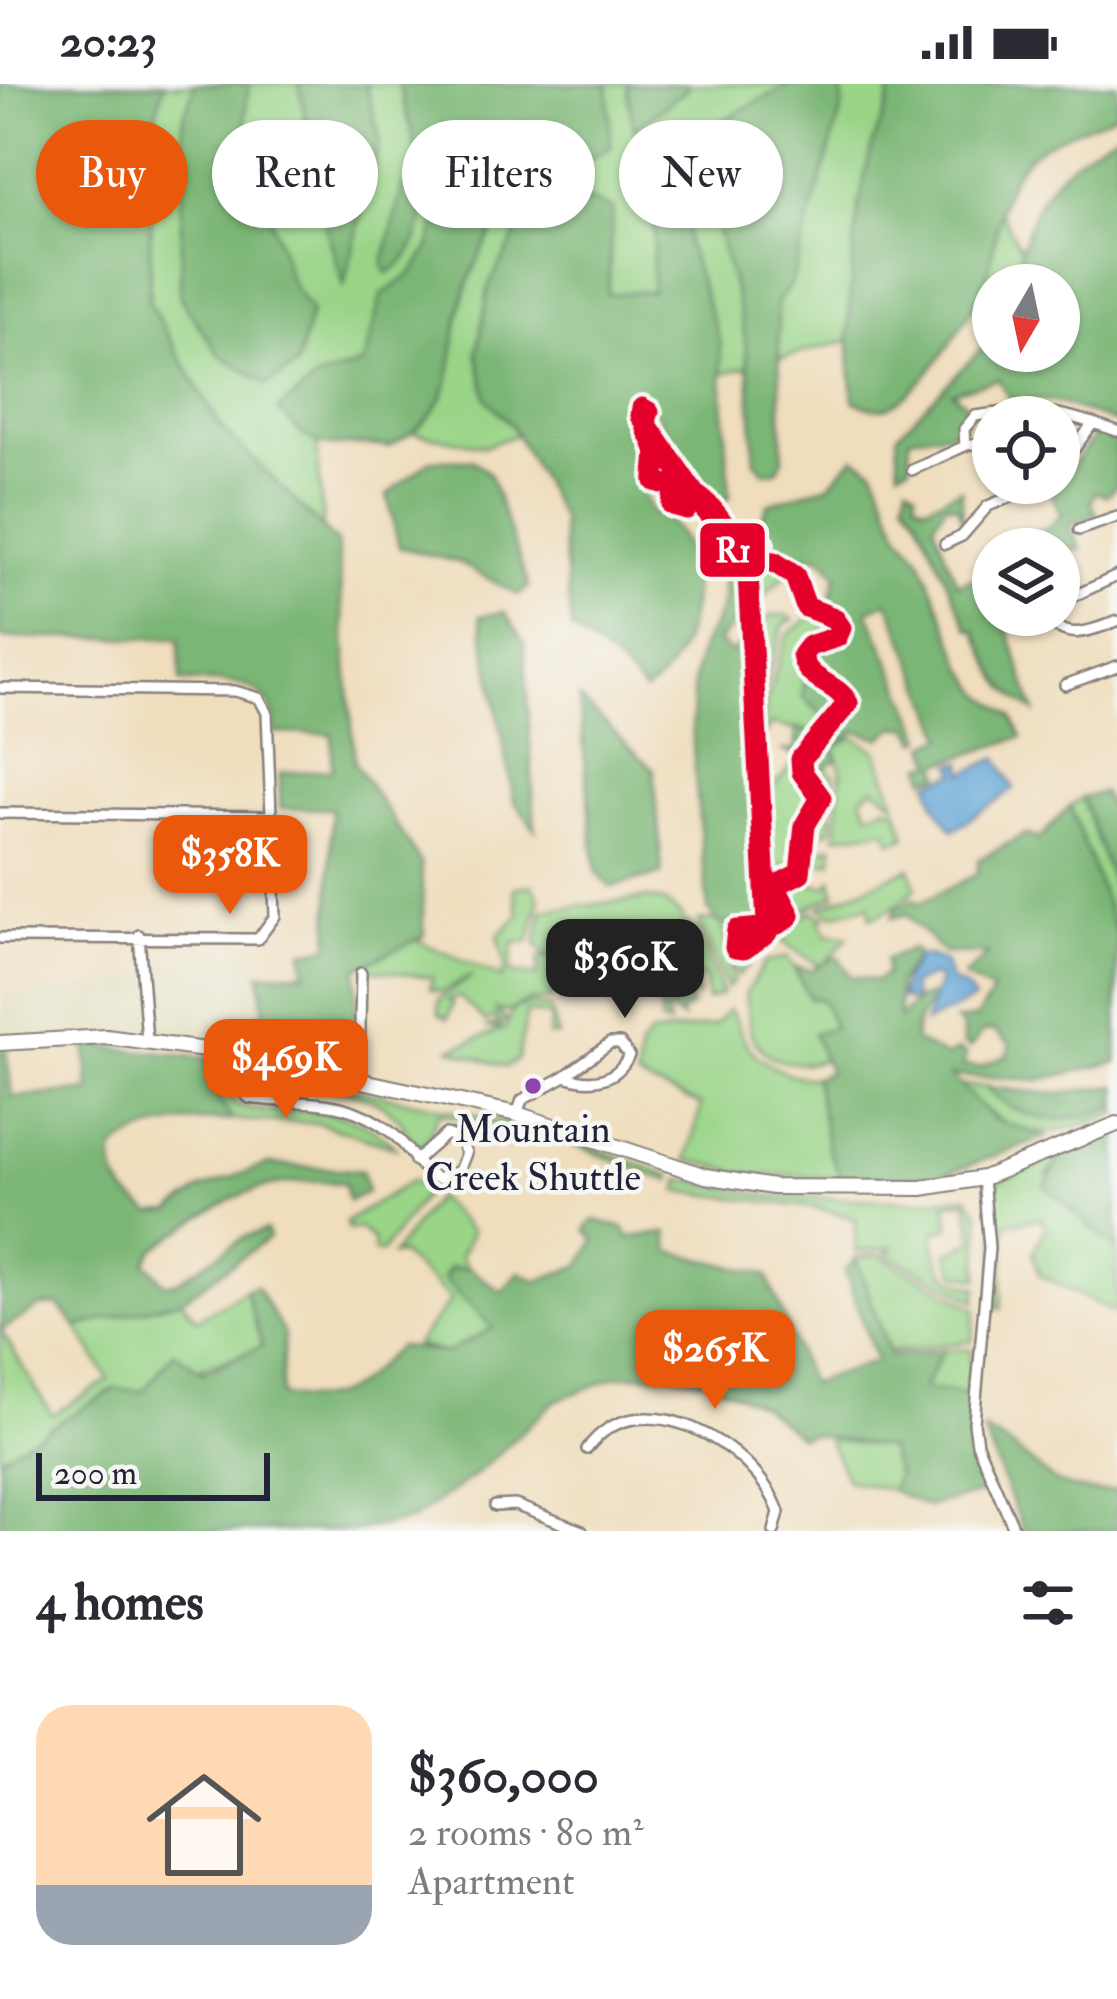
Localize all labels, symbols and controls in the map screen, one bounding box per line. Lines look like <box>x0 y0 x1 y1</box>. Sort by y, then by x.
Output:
text: 20:23 <box>60 14 157 70</box>
chip: Buy <box>36 120 188 228</box>
chip: Rent <box>212 120 378 228</box>
chip: Filters <box>402 120 595 228</box>
chip: New <box>619 120 783 228</box>
north arrow <box>972 264 1080 372</box>
map controls <box>972 264 1080 636</box>
button: locate <box>972 396 1080 504</box>
line badge: R1 <box>698 521 767 579</box>
button: layers <box>972 528 1080 636</box>
text: R1 <box>715 531 751 572</box>
pin: $358K <box>146 815 314 917</box>
text: $358K <box>180 829 280 878</box>
pin: $360K <box>541 919 709 1021</box>
text: $360K <box>573 933 677 982</box>
pin: $469K <box>202 1019 370 1121</box>
text: $469K <box>231 1033 341 1082</box>
marker: Mountain Creek Shuttle <box>522 1075 544 1097</box>
place label: Mountain Creek Shuttle <box>425 1105 641 1202</box>
pin: $265K <box>631 1310 799 1412</box>
text: $265K <box>662 1324 768 1373</box>
scale bar <box>36 1447 270 1500</box>
text: 200 m <box>54 1453 137 1494</box>
icon: filters <box>1015 1570 1081 1636</box>
text: 4 homes <box>36 1571 204 1635</box>
text: $360,000 <box>408 1744 599 1808</box>
icon: home <box>132 1753 276 1897</box>
text: 2 rooms · 80 m² <box>408 1808 643 1857</box>
text: Apartment <box>408 1857 575 1906</box>

